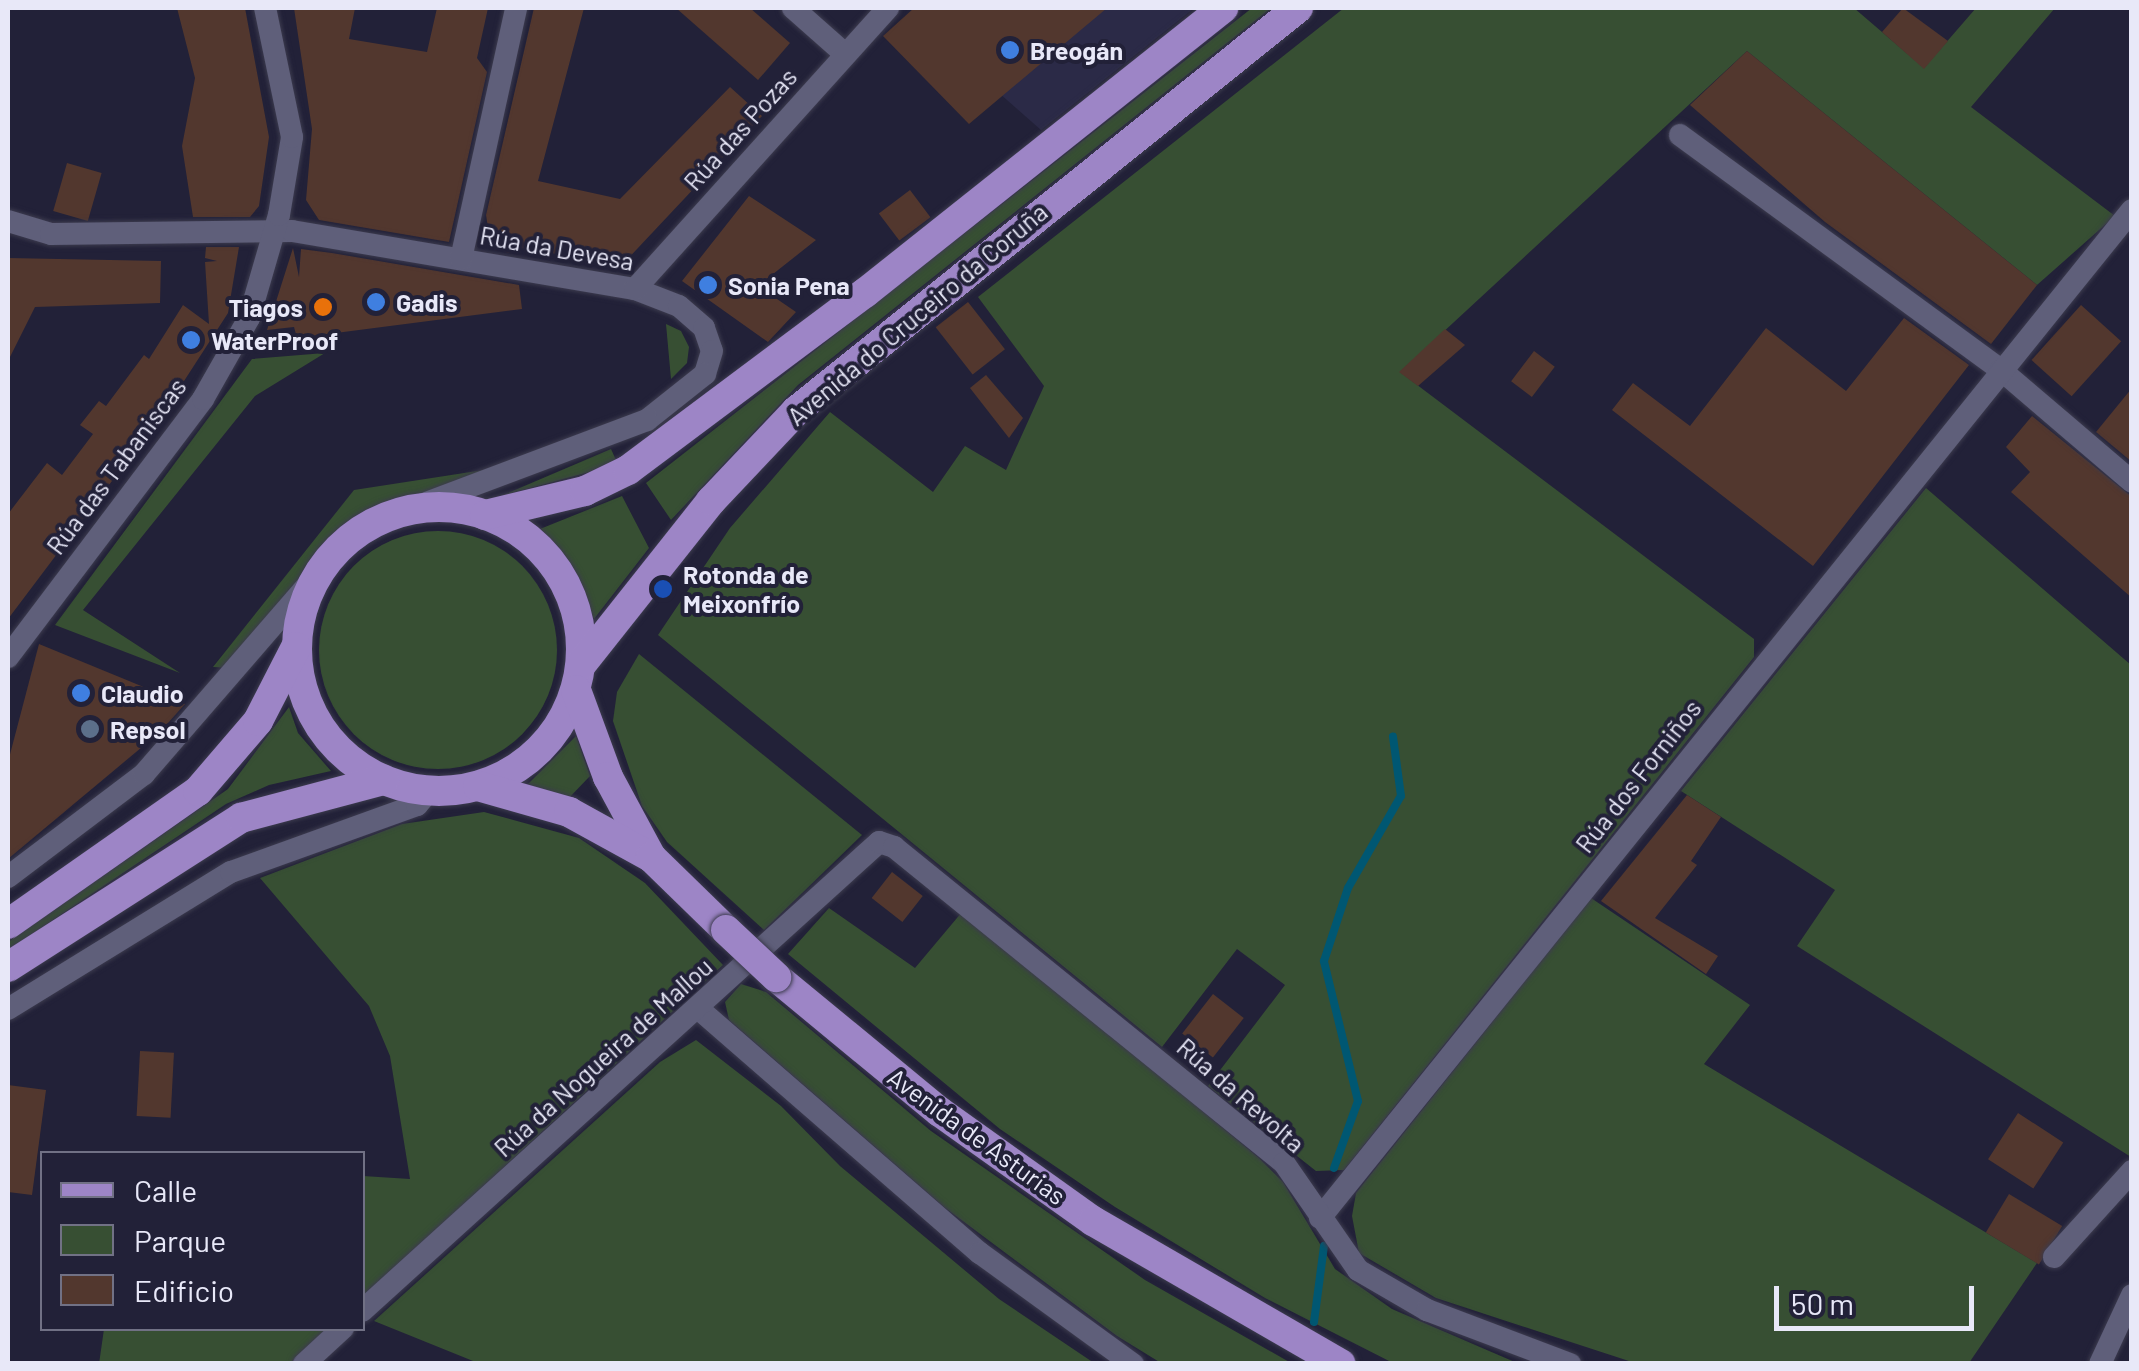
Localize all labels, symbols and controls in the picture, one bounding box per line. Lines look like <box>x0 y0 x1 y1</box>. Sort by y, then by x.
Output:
place label: Breogán <box>1030 35 1123 65</box>
marker: Breogán <box>999 39 1021 61</box>
street label: Rúa das Pozas <box>677 62 803 196</box>
street label: Avenida do Cruceiro da Coruña <box>781 197 1053 431</box>
street label: Rúa da Devesa <box>478 220 636 276</box>
place label: Sonia Pena <box>728 270 850 300</box>
marker: Sonia Pena <box>697 274 719 296</box>
place label: Gadis <box>396 287 457 317</box>
marker: Gadis <box>365 291 387 313</box>
place label: Tiagos <box>229 292 303 322</box>
marker: Tiagos <box>312 296 334 318</box>
place label: WaterProof <box>211 325 338 355</box>
marker: WaterProof <box>180 329 202 351</box>
street label: Rúa das Tabaniscas <box>40 372 192 560</box>
place label: Rotonda de Meixonfrío <box>683 560 809 619</box>
marker: Rotonda de Meixonfrío <box>652 578 674 600</box>
place label: Claudio <box>101 678 184 708</box>
marker: Claudio <box>70 682 92 704</box>
street label: Rúa dos Forniños <box>1569 694 1707 858</box>
place label: Repsol <box>110 714 186 744</box>
marker: Repsol <box>79 718 101 740</box>
street label: Rúa da Nogueira de Mallou <box>488 951 718 1163</box>
street label: Rúa da Revolta <box>1171 1032 1311 1158</box>
street label: Avenida de Asturias <box>882 1061 1072 1211</box>
legend <box>40 1151 365 1331</box>
text: Calle <box>134 1172 197 1208</box>
text: Parque <box>134 1222 226 1258</box>
scale bar <box>1779 1266 1979 1328</box>
text: Edificio <box>134 1272 234 1308</box>
text: 50 m <box>1791 1285 1854 1321</box>

